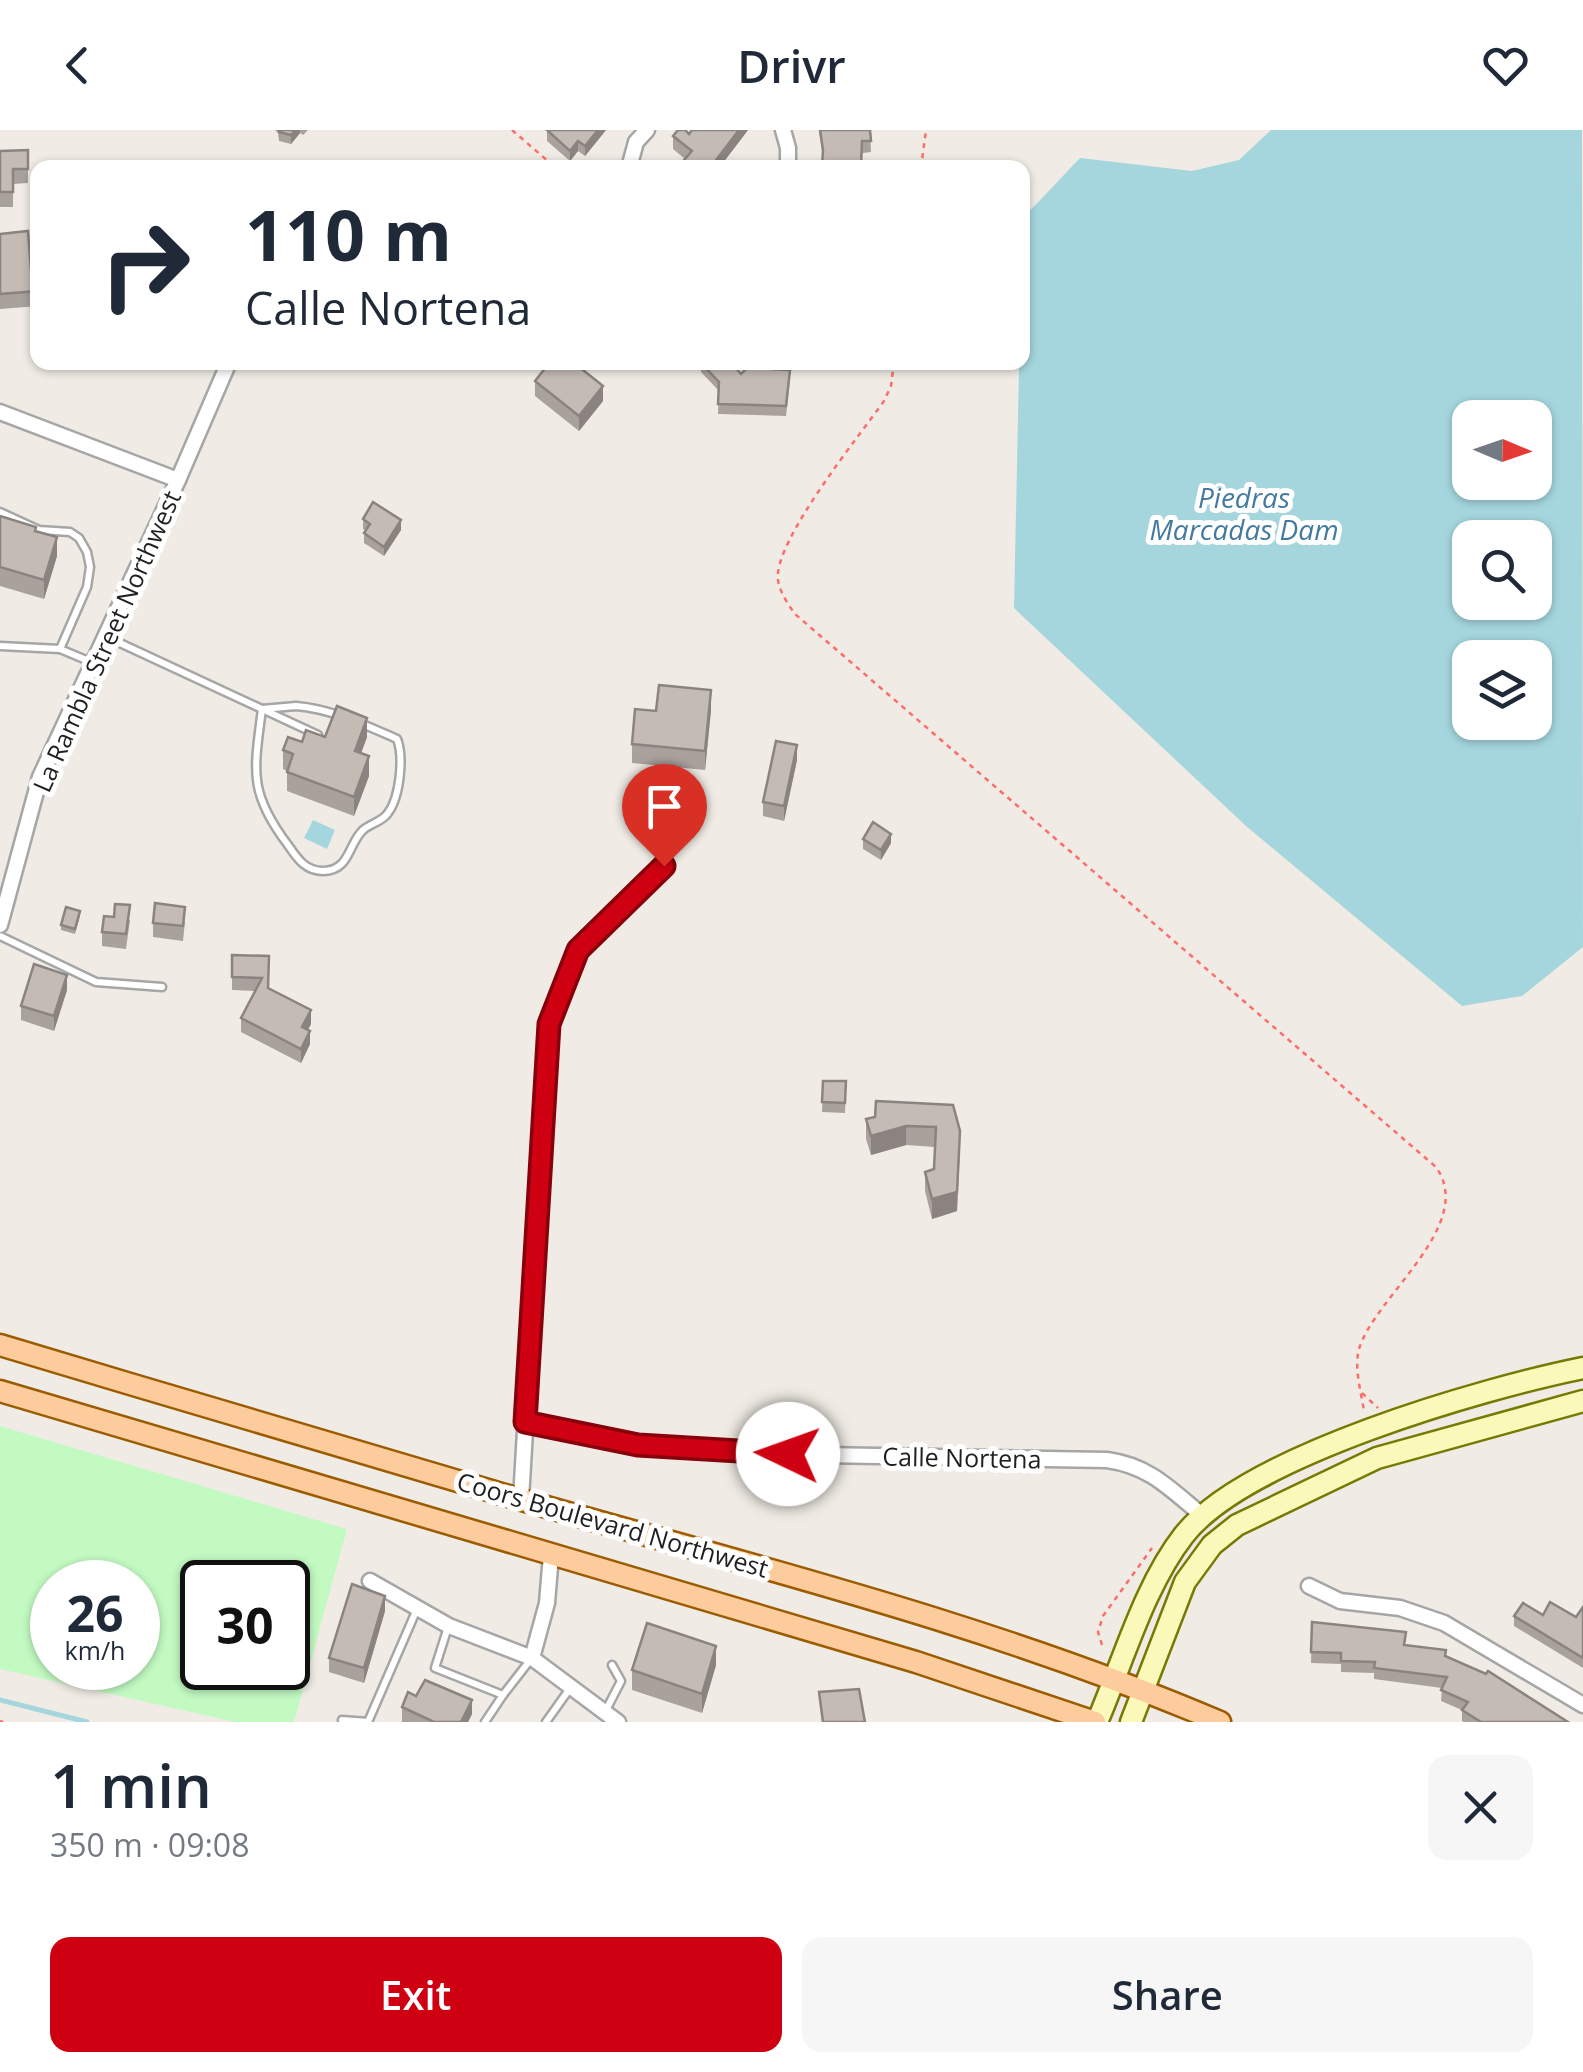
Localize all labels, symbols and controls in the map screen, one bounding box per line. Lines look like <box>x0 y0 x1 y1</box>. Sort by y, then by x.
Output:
text: Drivr <box>737 35 846 96</box>
icon: back <box>50 38 105 93</box>
icon: heart <box>1478 38 1533 93</box>
text: 110 m <box>245 186 452 282</box>
icon: right <box>80 200 210 330</box>
text: Calle Nortena <box>245 277 531 338</box>
north arrow <box>1452 400 1552 500</box>
map controls <box>1452 400 1552 740</box>
water label: Piedras Marcadas Dam <box>1149 478 1339 548</box>
street label: La Rambla Street Northwest <box>24 485 188 797</box>
button: search <box>1452 520 1552 620</box>
button: layers <box>1452 640 1552 740</box>
pin <box>622 764 707 867</box>
icon: arrive <box>637 779 692 834</box>
position arrow <box>736 1402 840 1506</box>
street label: Calle Nortena <box>882 1439 1042 1475</box>
street label: Coors Boulevard Northwest <box>453 1463 773 1585</box>
speed limit sign: 30 <box>180 1560 310 1690</box>
text: 26 <box>66 1579 124 1647</box>
text: km/h <box>65 1633 125 1667</box>
text: 1 min <box>50 1744 212 1826</box>
button: close <box>1428 1755 1533 1860</box>
text: 350 m · 09:08 <box>50 1823 249 1866</box>
button: Exit <box>50 1937 782 2052</box>
button: Share <box>802 1937 1533 2052</box>

